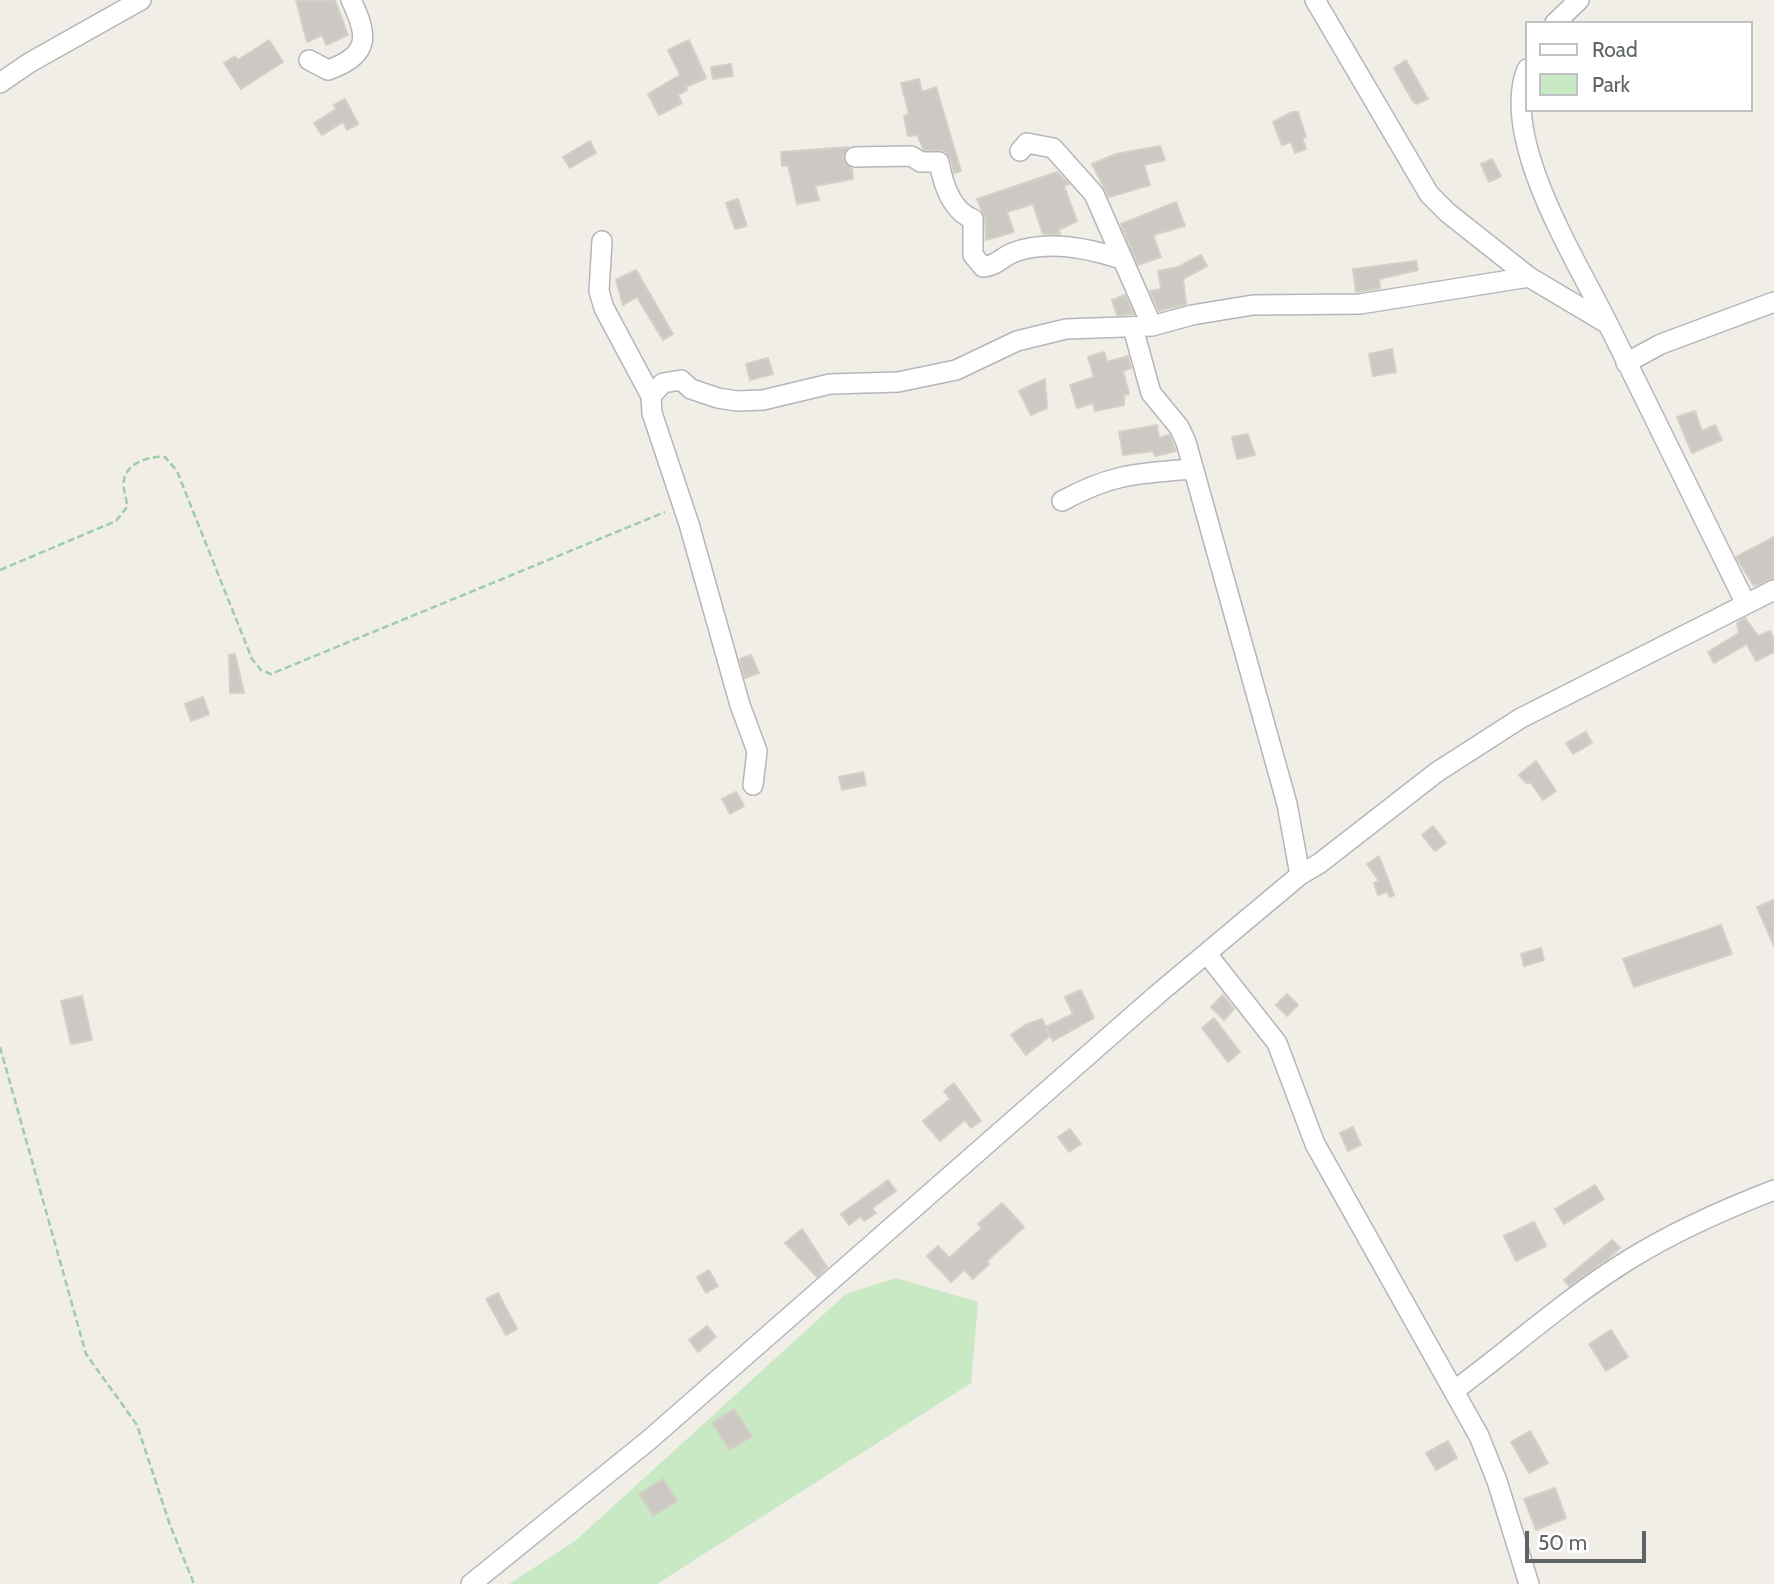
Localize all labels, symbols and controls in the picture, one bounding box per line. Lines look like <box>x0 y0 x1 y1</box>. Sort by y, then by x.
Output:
legend <box>1526 21 1753 112</box>
text: Road <box>1592 37 1638 62</box>
text: Park <box>1592 72 1630 97</box>
scale bar <box>1529 1518 1650 1562</box>
text: 50 m <box>1538 1530 1587 1555</box>

